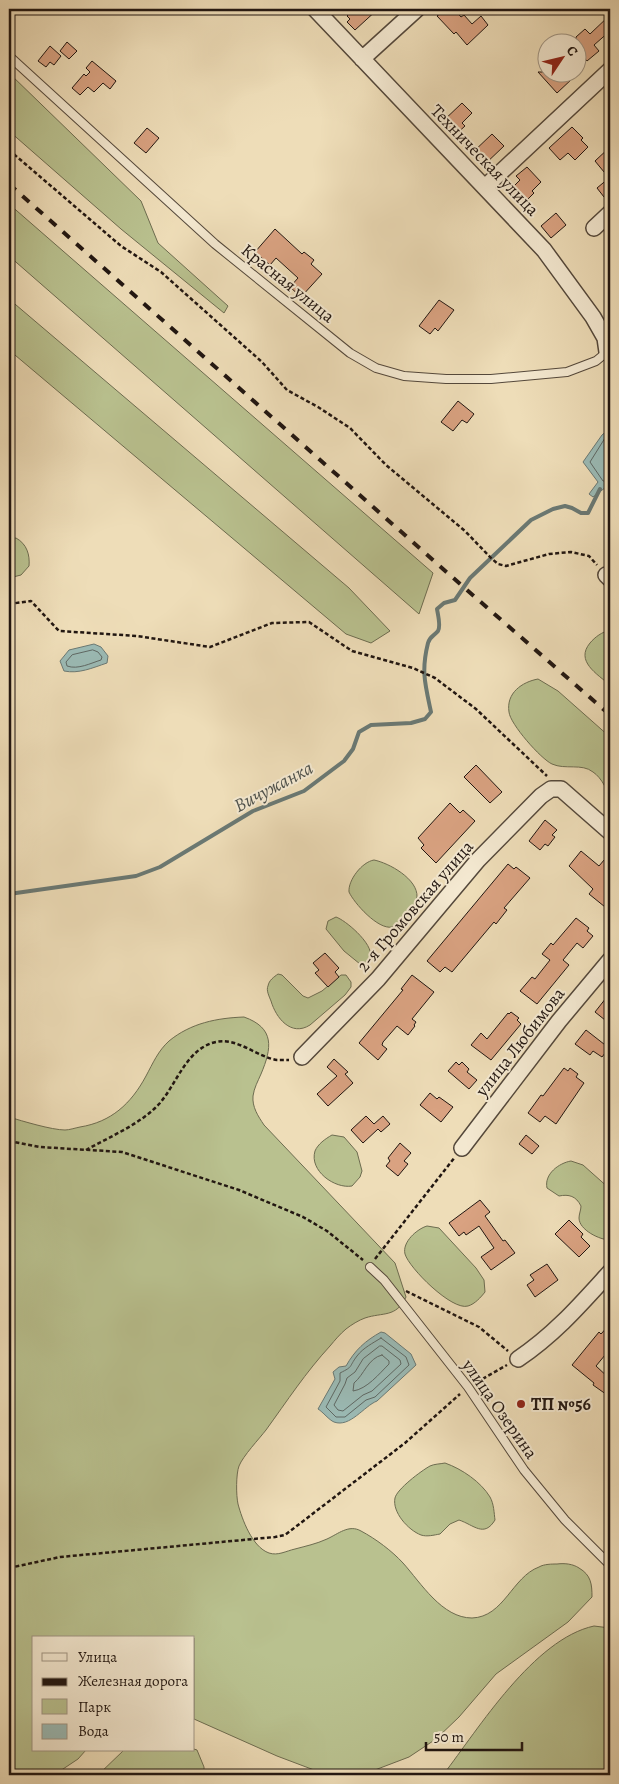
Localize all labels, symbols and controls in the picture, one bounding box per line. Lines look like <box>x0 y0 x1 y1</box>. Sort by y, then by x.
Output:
north arrow <box>536 32 586 82</box>
text: С <box>562 42 583 60</box>
street label: Техническая улица <box>425 99 545 222</box>
street label: Красная улица <box>236 238 340 329</box>
water label: Вичужанка <box>229 755 318 819</box>
street label: 2-я Громовская улица <box>351 835 479 977</box>
street label: улица Любимова <box>469 982 571 1102</box>
street label: улица Озерина <box>456 1353 544 1464</box>
place label: ТП №56 <box>531 1392 591 1416</box>
marker: ТП №56 <box>515 1398 527 1410</box>
legend <box>32 1636 195 1752</box>
text: Улица <box>78 1647 117 1667</box>
text: Железная дорога <box>78 1671 188 1691</box>
text: Парк <box>78 1697 111 1717</box>
scale bar <box>426 1719 523 1751</box>
text: Вода <box>78 1721 109 1741</box>
text: 50 m <box>434 1727 464 1747</box>

